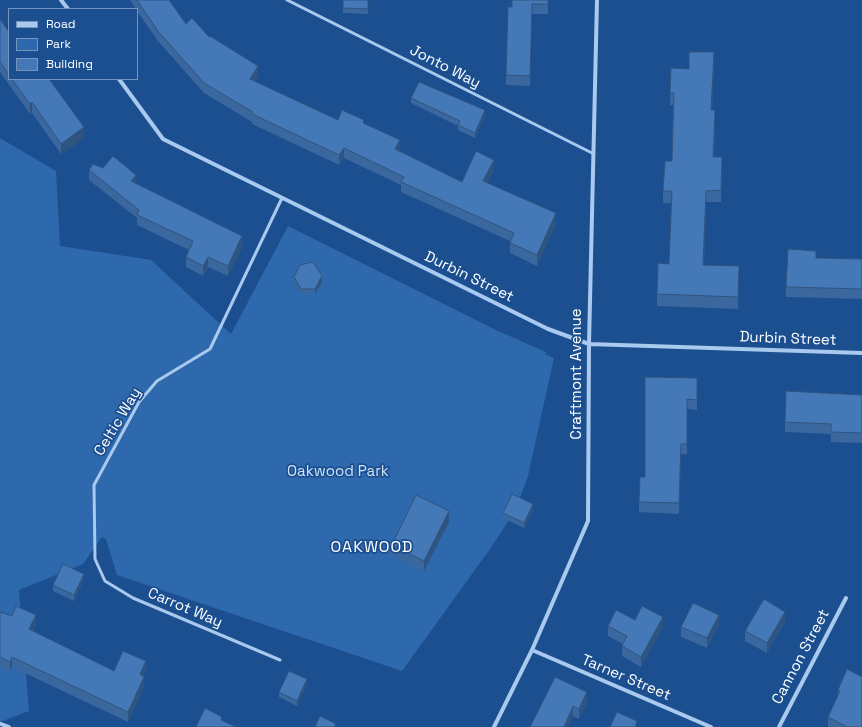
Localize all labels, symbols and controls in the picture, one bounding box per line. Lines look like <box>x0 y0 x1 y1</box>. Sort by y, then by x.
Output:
legend <box>8 8 138 80</box>
text: Road <box>46 16 75 32</box>
text: Park <box>46 36 71 52</box>
street label: Jonto Way <box>407 41 483 93</box>
text: Building <box>46 56 93 72</box>
street label: Durbin Street <box>421 248 517 306</box>
street label: Craftmont Avenue <box>568 308 586 440</box>
street label: Durbin Street <box>739 328 837 350</box>
street label: Celtic Way <box>91 385 145 459</box>
park label: Oakwood Park <box>287 463 389 481</box>
district label: OAKWOOD <box>331 538 413 558</box>
street label: Carrot Way <box>145 584 225 632</box>
street label: Cannon Street <box>768 607 834 707</box>
street label: Tarner Street <box>579 651 673 705</box>

